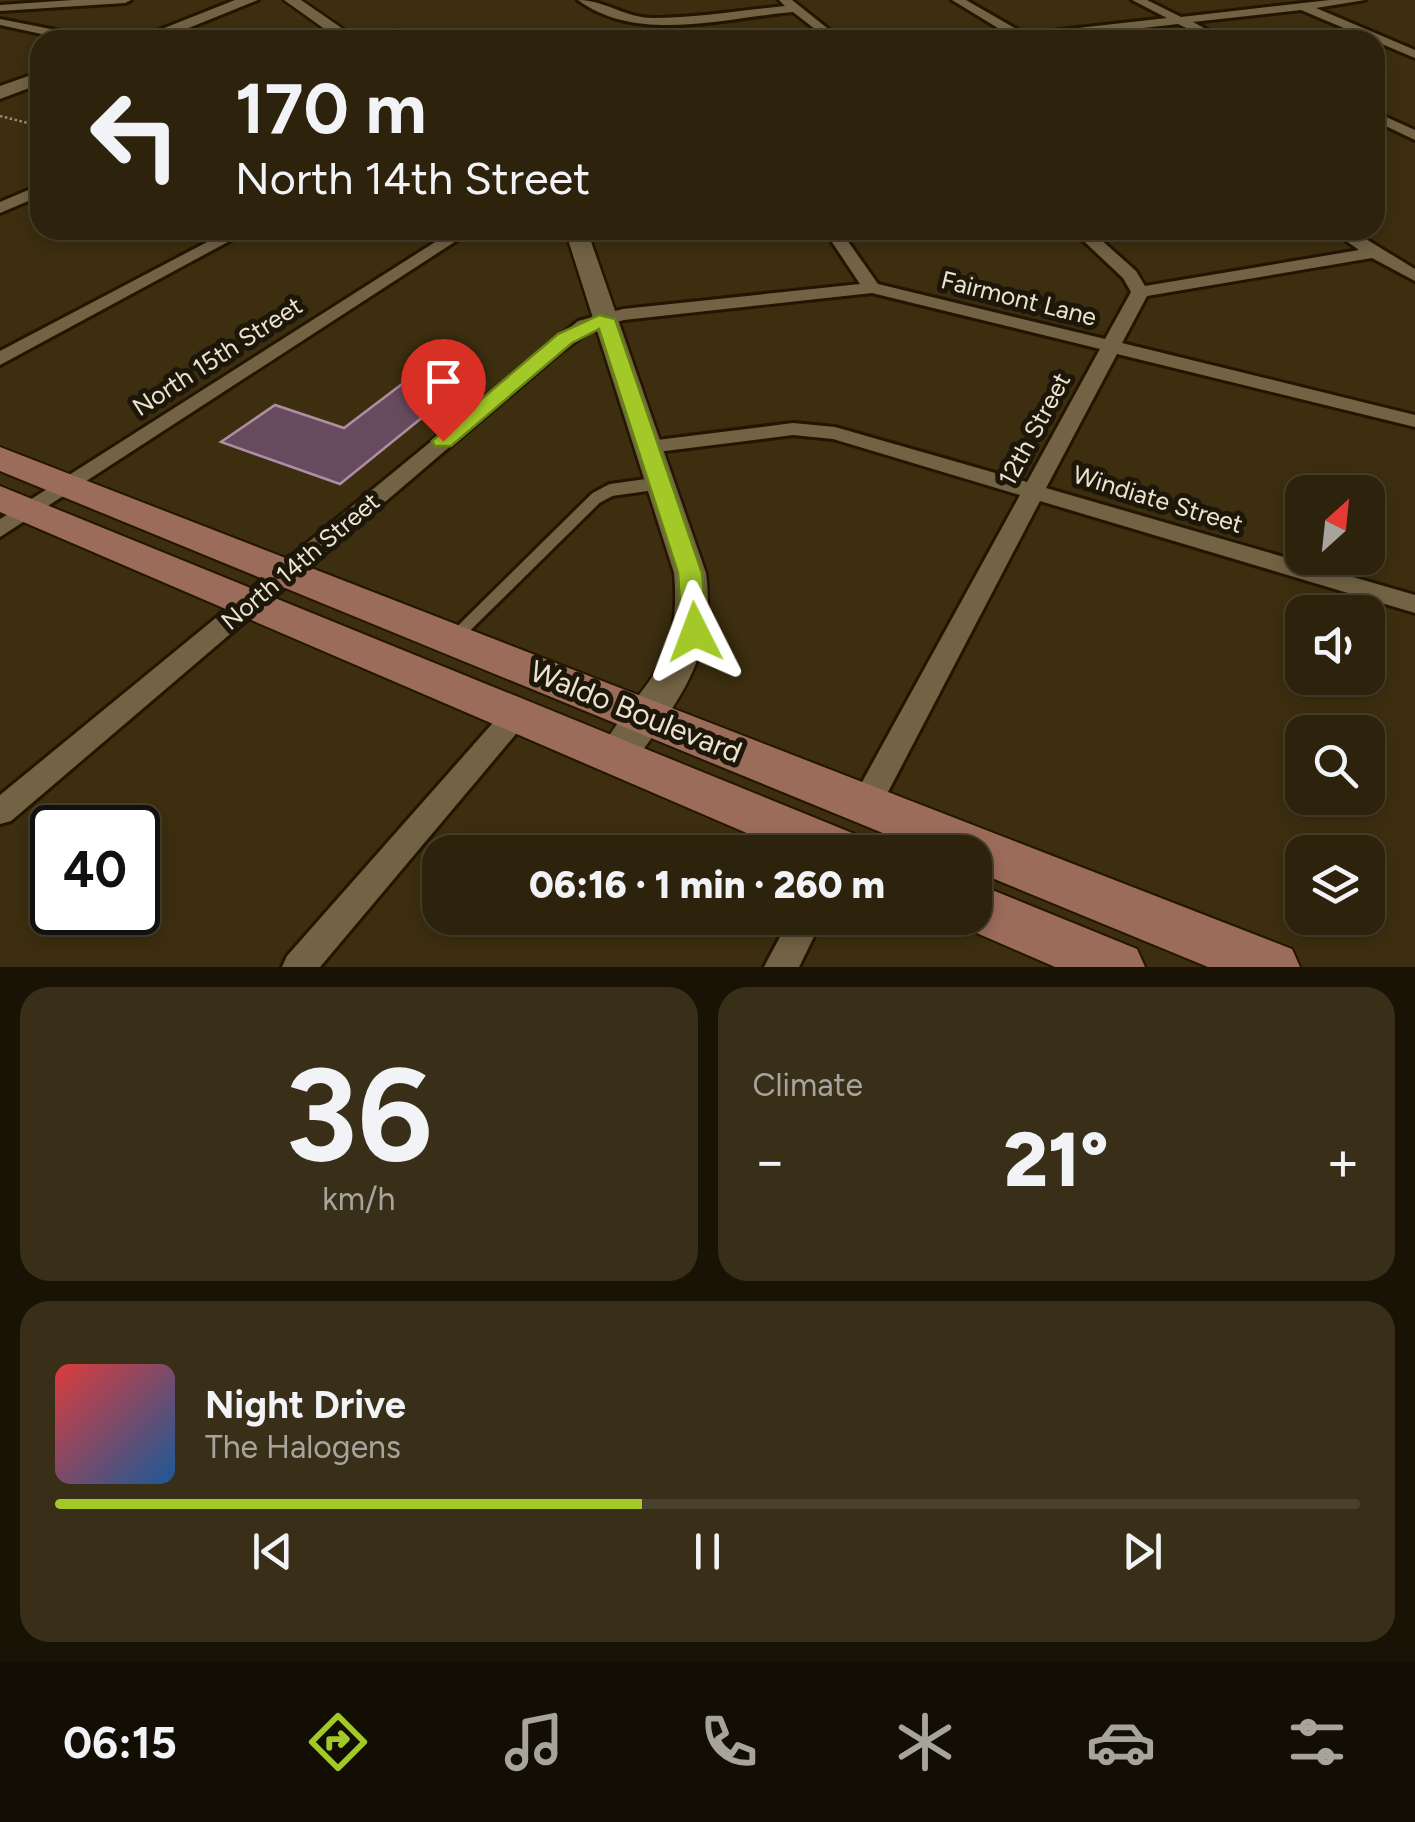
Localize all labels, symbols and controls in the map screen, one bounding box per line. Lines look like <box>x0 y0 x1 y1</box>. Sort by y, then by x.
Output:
text: 170 m <box>235 66 427 151</box>
icon: left <box>70 70 200 200</box>
text: North 14th Street <box>235 151 590 205</box>
street label: Fairmont Lane <box>938 264 1100 332</box>
street label: North 15th Street <box>127 290 307 422</box>
pin <box>401 339 486 442</box>
icon: arrive <box>416 354 471 409</box>
street label: 12th Street <box>992 367 1076 491</box>
street label: Windiate Street <box>1069 459 1247 539</box>
north arrow <box>1285 475 1385 575</box>
map controls <box>1285 475 1385 935</box>
street label: North 14th Street <box>215 486 385 636</box>
position arrow <box>643 580 747 684</box>
button: sound <box>1285 595 1385 695</box>
street label: Waldo Boulevard <box>525 652 748 771</box>
button: search <box>1285 715 1385 815</box>
speed limit sign: 40 <box>30 805 160 935</box>
button: layers <box>1285 835 1385 935</box>
text: 06:16 · 1 min · 260 m <box>529 862 885 908</box>
text: 36 <box>285 1037 433 1193</box>
text: Climate <box>753 1066 863 1104</box>
text: 21° <box>1004 1115 1109 1205</box>
text: − <box>753 1128 787 1194</box>
text: + <box>1326 1128 1360 1194</box>
text: km/h <box>322 1180 395 1218</box>
text: Night Drive <box>205 1382 406 1428</box>
text: The Halogens <box>205 1428 401 1466</box>
icon: previous <box>245 1524 300 1579</box>
icon: pause <box>680 1524 735 1579</box>
icon: next <box>1115 1524 1170 1579</box>
icon: directions <box>303 1707 373 1777</box>
icon: music <box>499 1707 569 1777</box>
icon: phone <box>694 1707 764 1777</box>
icon: climate <box>890 1707 960 1777</box>
icon: car <box>1086 1707 1156 1777</box>
icon: filters <box>1282 1707 1352 1777</box>
text: 06:15 <box>63 1715 177 1769</box>

